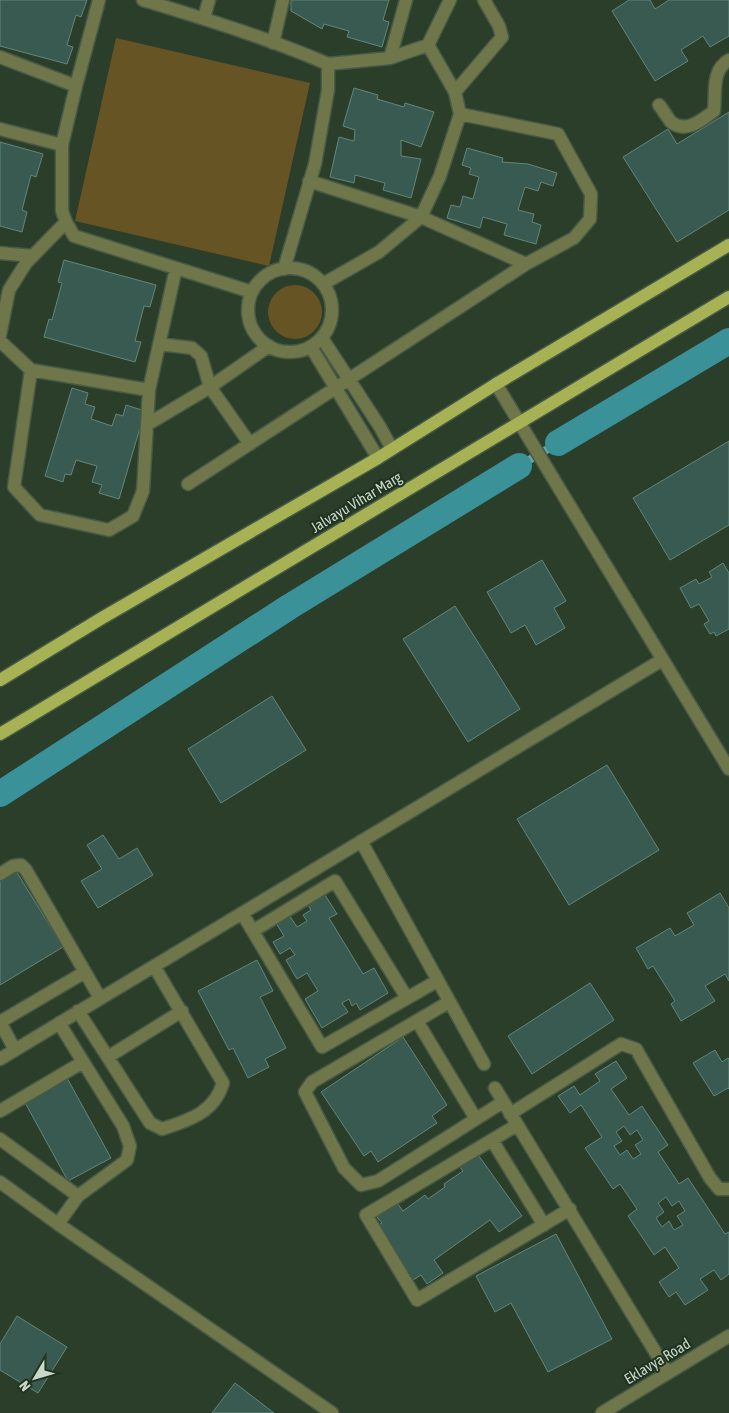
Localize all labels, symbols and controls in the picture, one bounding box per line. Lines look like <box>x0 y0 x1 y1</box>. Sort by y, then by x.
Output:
street label: Jalvayu Vihar Marg <box>307 468 405 536</box>
street label: Eklavya Road <box>621 1335 693 1387</box>
north arrow <box>10 1353 60 1403</box>
text: N <box>16 1378 34 1394</box>

